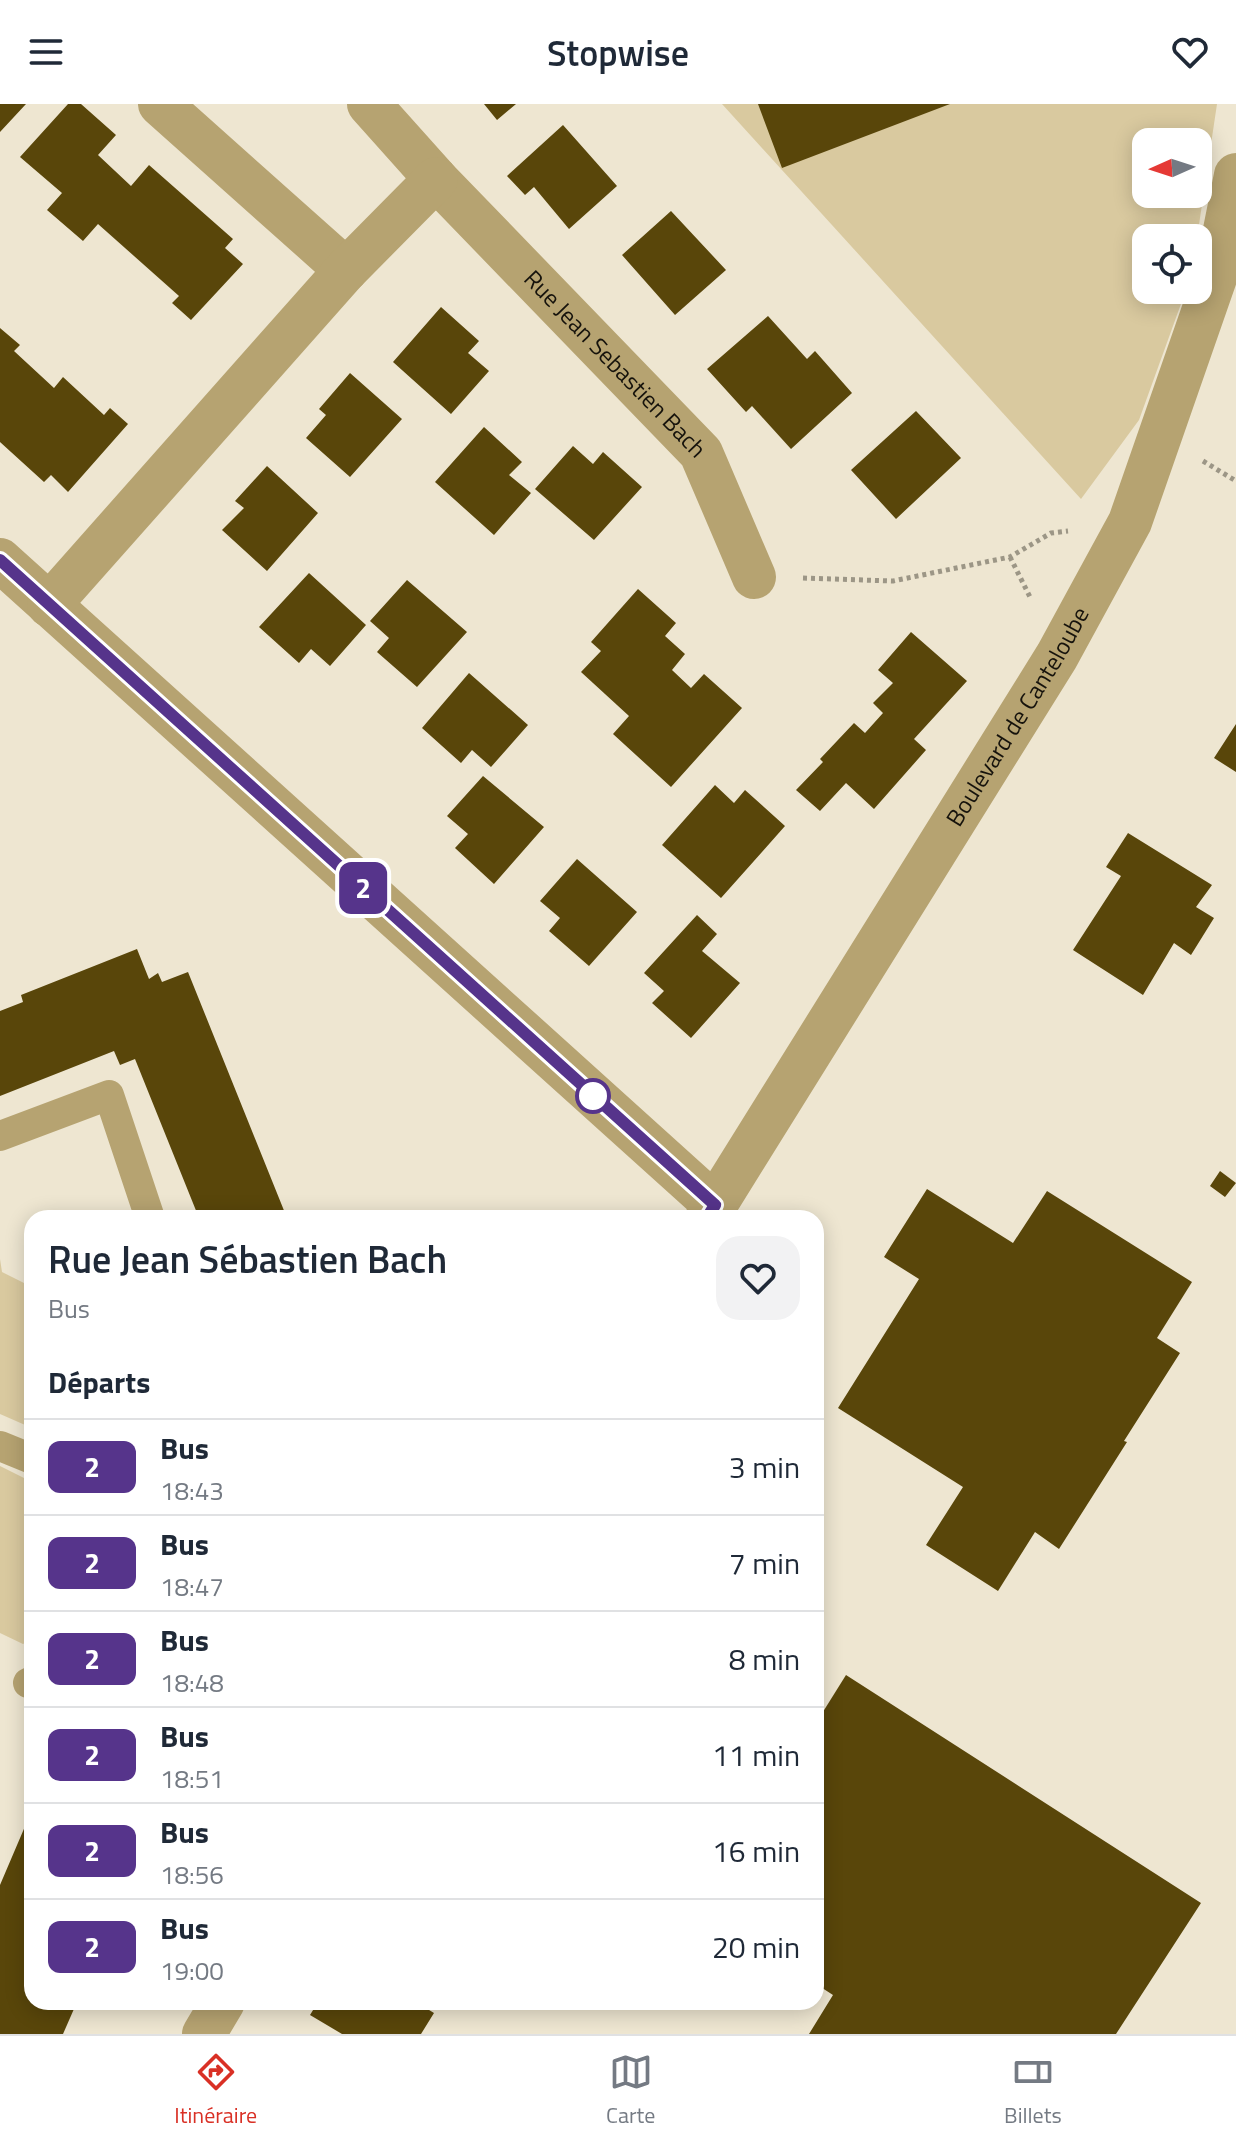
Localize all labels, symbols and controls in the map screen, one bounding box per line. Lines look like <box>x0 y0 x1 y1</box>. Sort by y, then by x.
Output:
text: Stopwise <box>547 25 689 80</box>
icon: menu <box>24 30 68 74</box>
icon: heart <box>1168 30 1212 74</box>
north arrow <box>1132 128 1212 208</box>
map controls <box>1132 128 1212 304</box>
button: locate <box>1132 224 1212 304</box>
street label: Rue Jean Sebastien Bach <box>516 261 715 465</box>
street label: Boulevard de Canteloube <box>936 600 1098 833</box>
line badge: 2 <box>337 862 389 914</box>
text: 2 <box>355 866 371 909</box>
unlabelled marker <box>576 1079 610 1113</box>
text: Rue Jean Sébastien Bach <box>48 1230 447 1288</box>
button: heart <box>716 1236 800 1320</box>
text: Bus <box>48 1289 90 1328</box>
text: Départs <box>48 1359 150 1405</box>
text: Bus <box>160 1425 209 1471</box>
text: 3 min <box>729 1444 800 1490</box>
text: 2 <box>84 1445 100 1488</box>
text: 18:43 <box>160 1471 224 1510</box>
text: Bus <box>160 1521 209 1567</box>
text: 7 min <box>729 1540 800 1586</box>
text: 2 <box>84 1541 100 1584</box>
text: 18:47 <box>160 1567 224 1606</box>
text: Bus <box>160 1617 209 1663</box>
text: 8 min <box>729 1636 800 1682</box>
text: 2 <box>84 1637 100 1680</box>
text: 18:48 <box>160 1663 224 1702</box>
text: Bus <box>160 1713 209 1759</box>
text: 11 min <box>712 1732 800 1778</box>
text: 2 <box>84 1733 100 1776</box>
text: 18:51 <box>160 1759 224 1798</box>
text: Bus <box>160 1809 209 1855</box>
text: 16 min <box>712 1828 800 1874</box>
text: 2 <box>84 1829 100 1872</box>
text: 18:56 <box>160 1855 224 1894</box>
text: Bus <box>160 1905 209 1951</box>
text: 20 min <box>712 1924 800 1970</box>
text: 2 <box>84 1925 100 1968</box>
text: 19:00 <box>160 1951 224 1990</box>
tab: Itinéraire <box>174 2050 257 2132</box>
tab: Carte <box>606 2050 655 2132</box>
tab: Billets <box>1004 2050 1062 2132</box>

